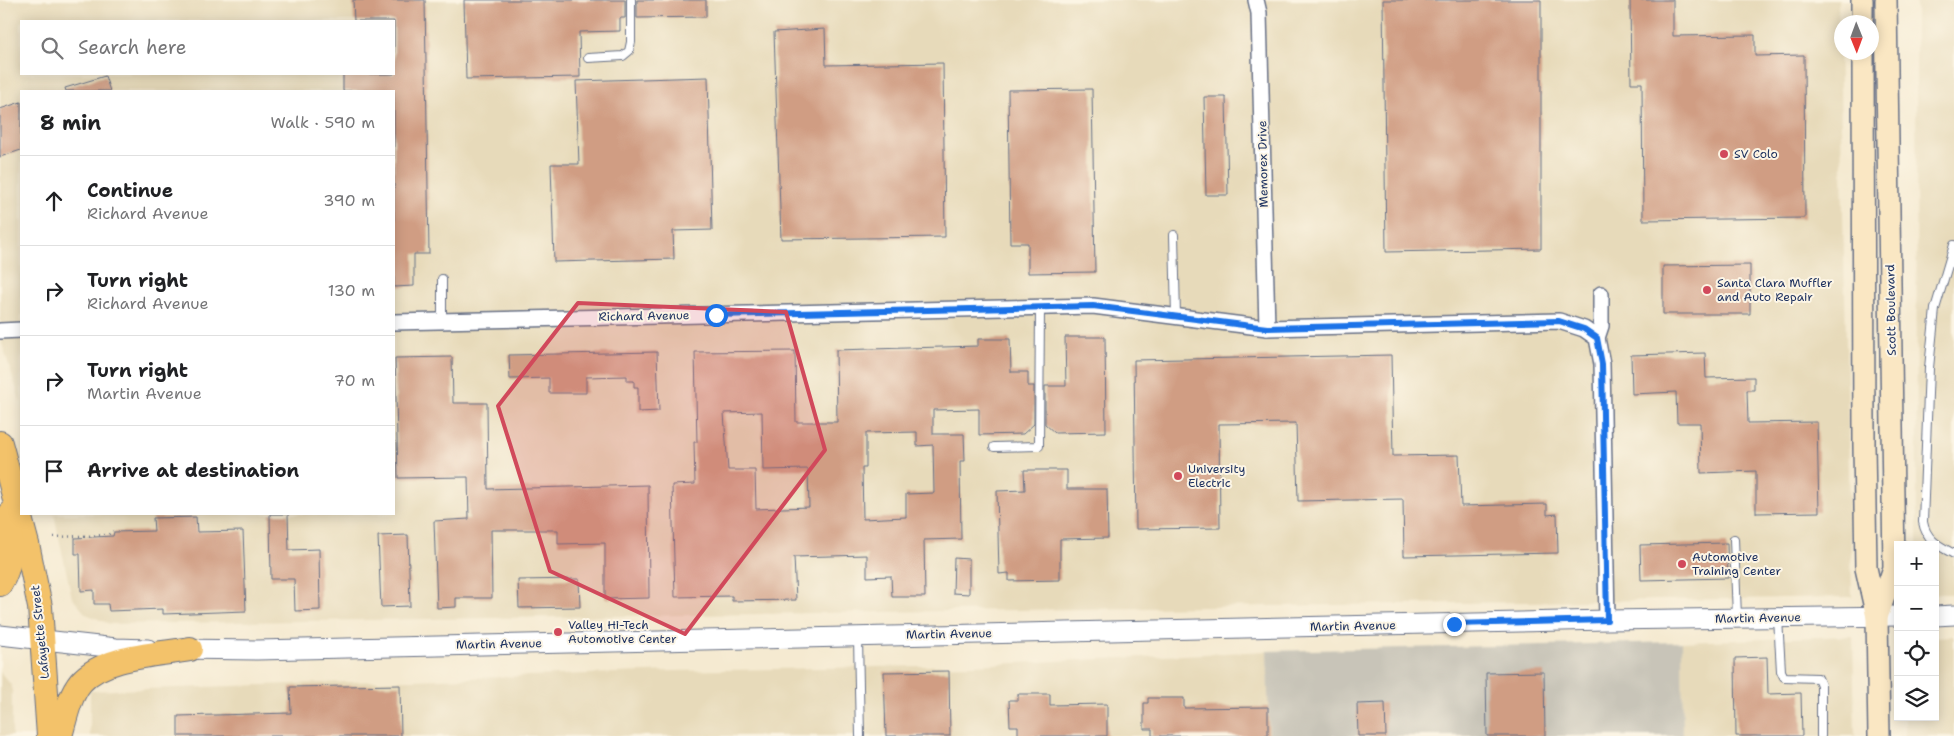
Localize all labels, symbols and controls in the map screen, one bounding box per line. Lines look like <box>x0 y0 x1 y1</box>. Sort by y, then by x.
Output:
north arrow <box>1834 15 1879 60</box>
search box <box>20 20 395 75</box>
icon: search <box>38 34 66 62</box>
text: Search here <box>78 35 187 60</box>
text: 8 min <box>40 109 101 137</box>
text: Walk · 590 m <box>270 112 375 133</box>
street label: Memorex Drive <box>1254 120 1272 208</box>
place label: SV Colo <box>1734 146 1778 162</box>
marker: SV Colo <box>1718 148 1730 160</box>
text: Continue <box>87 178 173 203</box>
icon: ahead <box>40 187 68 215</box>
text: 390 m <box>323 190 375 211</box>
text: Richard Avenue <box>87 203 208 224</box>
street label: Scott Boulevard <box>1882 264 1900 356</box>
text: Turn right <box>87 268 188 293</box>
place label: Santa Clara Muffler and Auto Repair <box>1717 275 1833 305</box>
icon: right <box>40 277 68 305</box>
text: 130 m <box>328 280 375 301</box>
marker: Santa Clara Muffler and Auto Repair <box>1701 284 1713 296</box>
text: Richard Avenue <box>87 293 208 314</box>
route start <box>705 304 728 327</box>
street label: Richard Avenue <box>598 307 690 325</box>
text: Turn right <box>87 358 188 383</box>
icon: right <box>40 367 68 395</box>
text: 70 m <box>334 370 375 391</box>
text: Martin Avenue <box>87 383 202 404</box>
icon: arrive <box>40 457 68 485</box>
text: Arrive at destination <box>87 458 299 483</box>
place label: University Electric <box>1188 461 1245 491</box>
marker: University Electric <box>1172 470 1184 482</box>
map controls <box>1894 541 1939 721</box>
button: + <box>1894 541 1939 586</box>
place label: Automotive Training Center <box>1692 549 1781 579</box>
marker: Automotive Training Center <box>1676 558 1688 570</box>
street label: Lafayette Street <box>27 584 53 680</box>
button: − <box>1894 586 1939 631</box>
street label: Martin Avenue <box>1715 609 1801 627</box>
route end <box>1443 613 1466 636</box>
place label: Valley Hi-Tech Automotive Center <box>568 617 677 647</box>
street label: Martin Avenue <box>1310 617 1396 635</box>
street label: Martin Avenue <box>906 625 992 643</box>
marker: Valley Hi-Tech Automotive Center <box>552 626 564 638</box>
button: locate <box>1894 631 1939 676</box>
street label: Martin Avenue <box>456 635 542 653</box>
button: layers <box>1894 676 1939 721</box>

